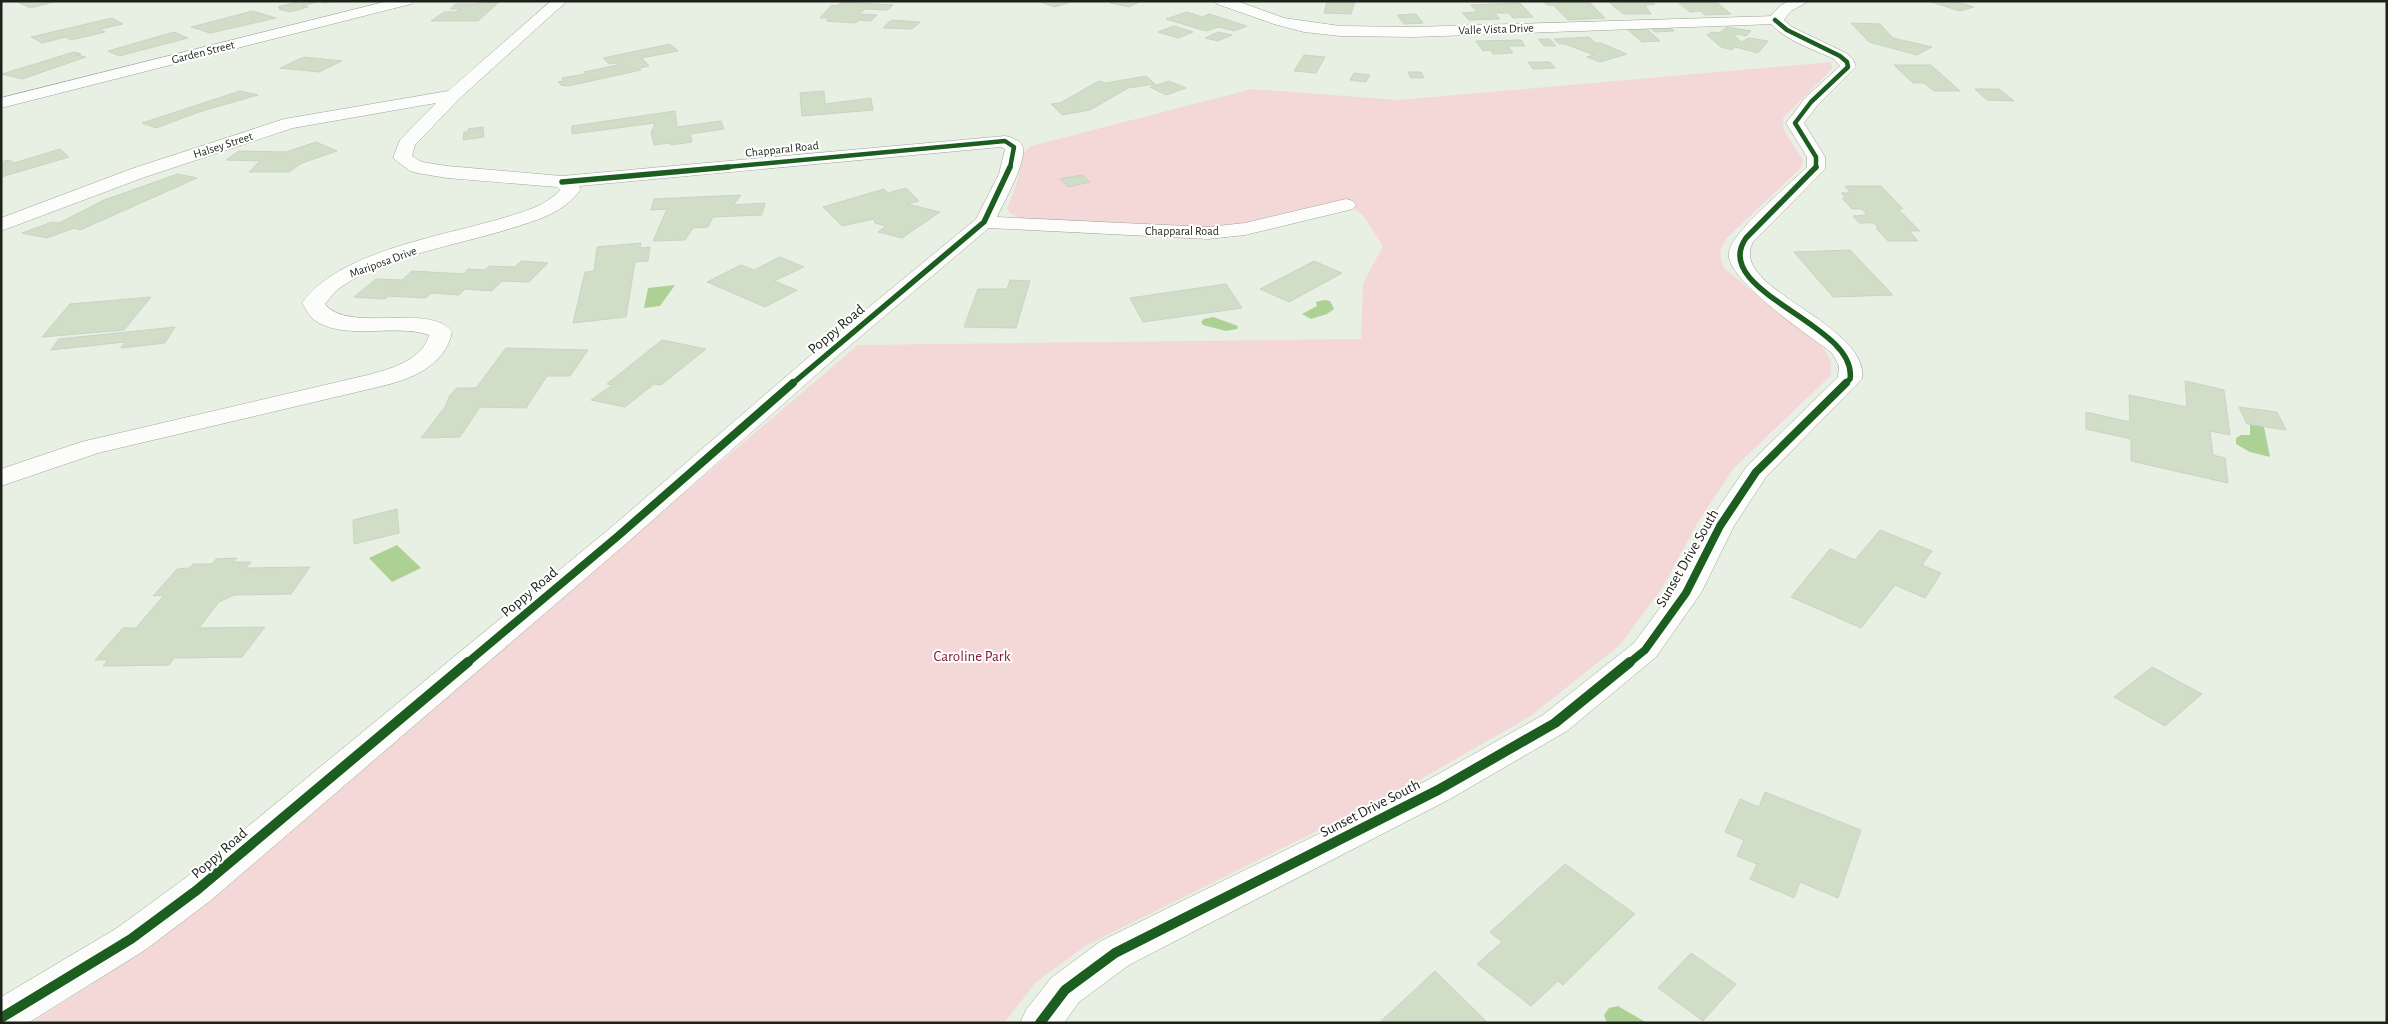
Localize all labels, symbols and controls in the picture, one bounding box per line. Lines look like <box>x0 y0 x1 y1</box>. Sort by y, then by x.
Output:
street label: Valle Vista Drive <box>1458 22 1534 36</box>
street label: Garden Street <box>170 38 236 66</box>
street label: Halsey Street <box>192 130 255 161</box>
street label: Chapparal Road <box>745 139 819 159</box>
street label: Chapparal Road <box>1145 225 1219 237</box>
street label: Mariposa Drive <box>348 244 418 280</box>
street label: Poppy Road <box>805 302 867 357</box>
street label: Sunset Drive South <box>1653 507 1721 610</box>
street label: Poppy Road <box>498 565 560 620</box>
park label: Caroline Park <box>933 649 1011 664</box>
street label: Sunset Drive South <box>1318 777 1423 840</box>
street label: Poppy Road <box>189 825 250 881</box>

